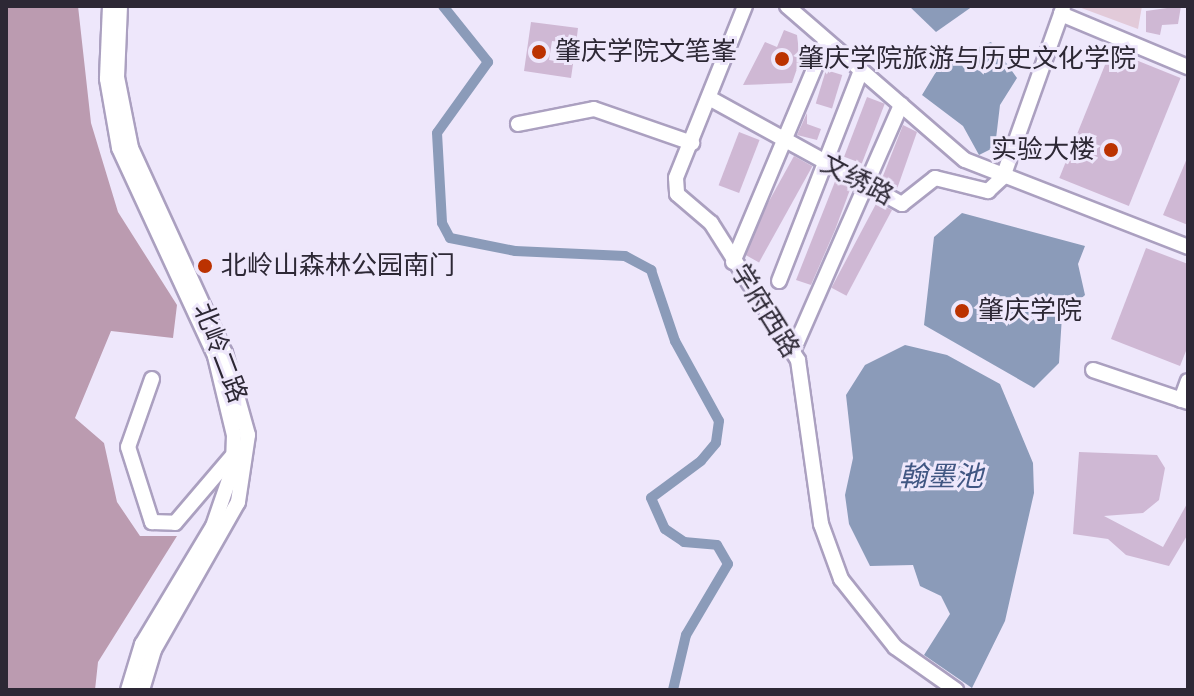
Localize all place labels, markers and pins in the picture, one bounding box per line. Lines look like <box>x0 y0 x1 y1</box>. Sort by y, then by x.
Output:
place label: 肇庆学院文笔峯 <box>555 36 737 68</box>
marker: 肇庆学院文笔峯 <box>530 43 548 61</box>
place label: 肇庆学院旅游与历史文化学院 <box>798 43 1136 75</box>
marker: 肇庆学院旅游与历史文化学院 <box>773 50 791 68</box>
place label: 实验大楼 <box>991 134 1095 166</box>
marker: 实验大楼 <box>1102 141 1120 159</box>
place label: 北岭山森林公园南门 <box>221 250 455 282</box>
marker: 北岭山森林公园南门 <box>196 257 214 275</box>
place label: 肇庆学院 <box>978 295 1082 327</box>
marker: 肇庆学院 <box>953 302 971 320</box>

